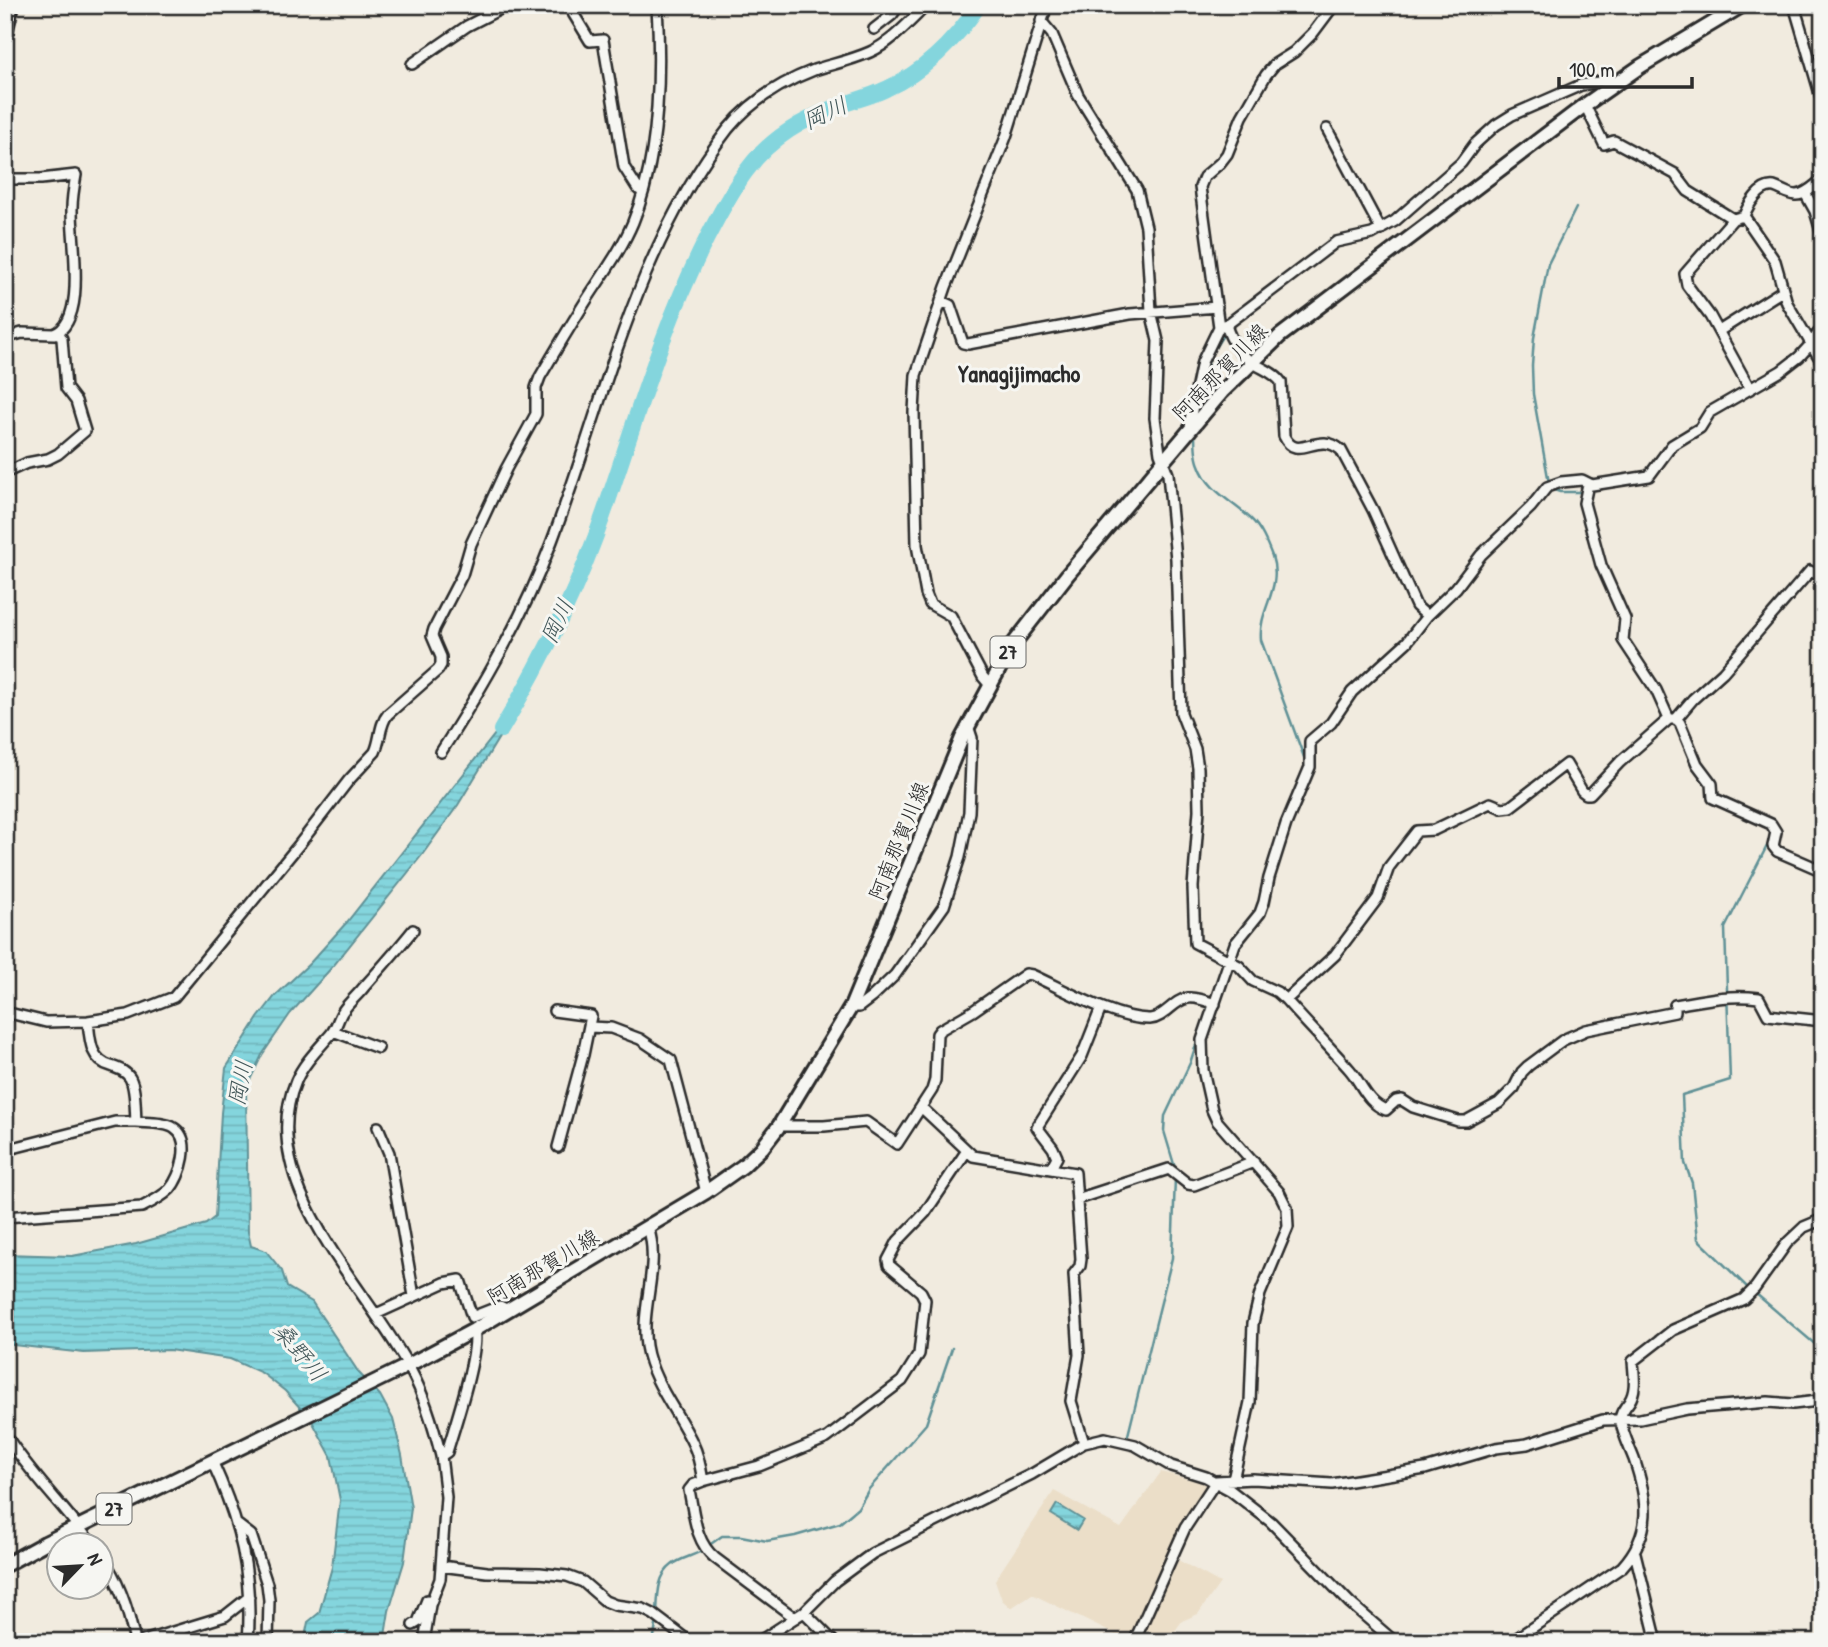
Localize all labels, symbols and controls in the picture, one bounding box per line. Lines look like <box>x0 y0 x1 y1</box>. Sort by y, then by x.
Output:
scale bar <box>1559 46 1692 90</box>
text: 100 m <box>1569 55 1615 84</box>
water label: 岡川 <box>797 89 852 136</box>
street label: 阿南那賀川線 <box>1165 316 1274 427</box>
district label: Yanagijimacho <box>958 357 1080 390</box>
water label: 岡川 <box>533 593 580 648</box>
road number: 27 <box>990 636 1026 667</box>
street label: 阿南那賀川線 <box>861 777 936 905</box>
water label: 岡川 <box>220 1057 259 1108</box>
street label: 阿南那賀川線 <box>481 1222 604 1311</box>
water label: 桑野川 <box>266 1315 334 1388</box>
road number: 27 <box>96 1494 132 1525</box>
north arrow <box>46 1532 116 1602</box>
text: N <box>81 1549 109 1569</box>

